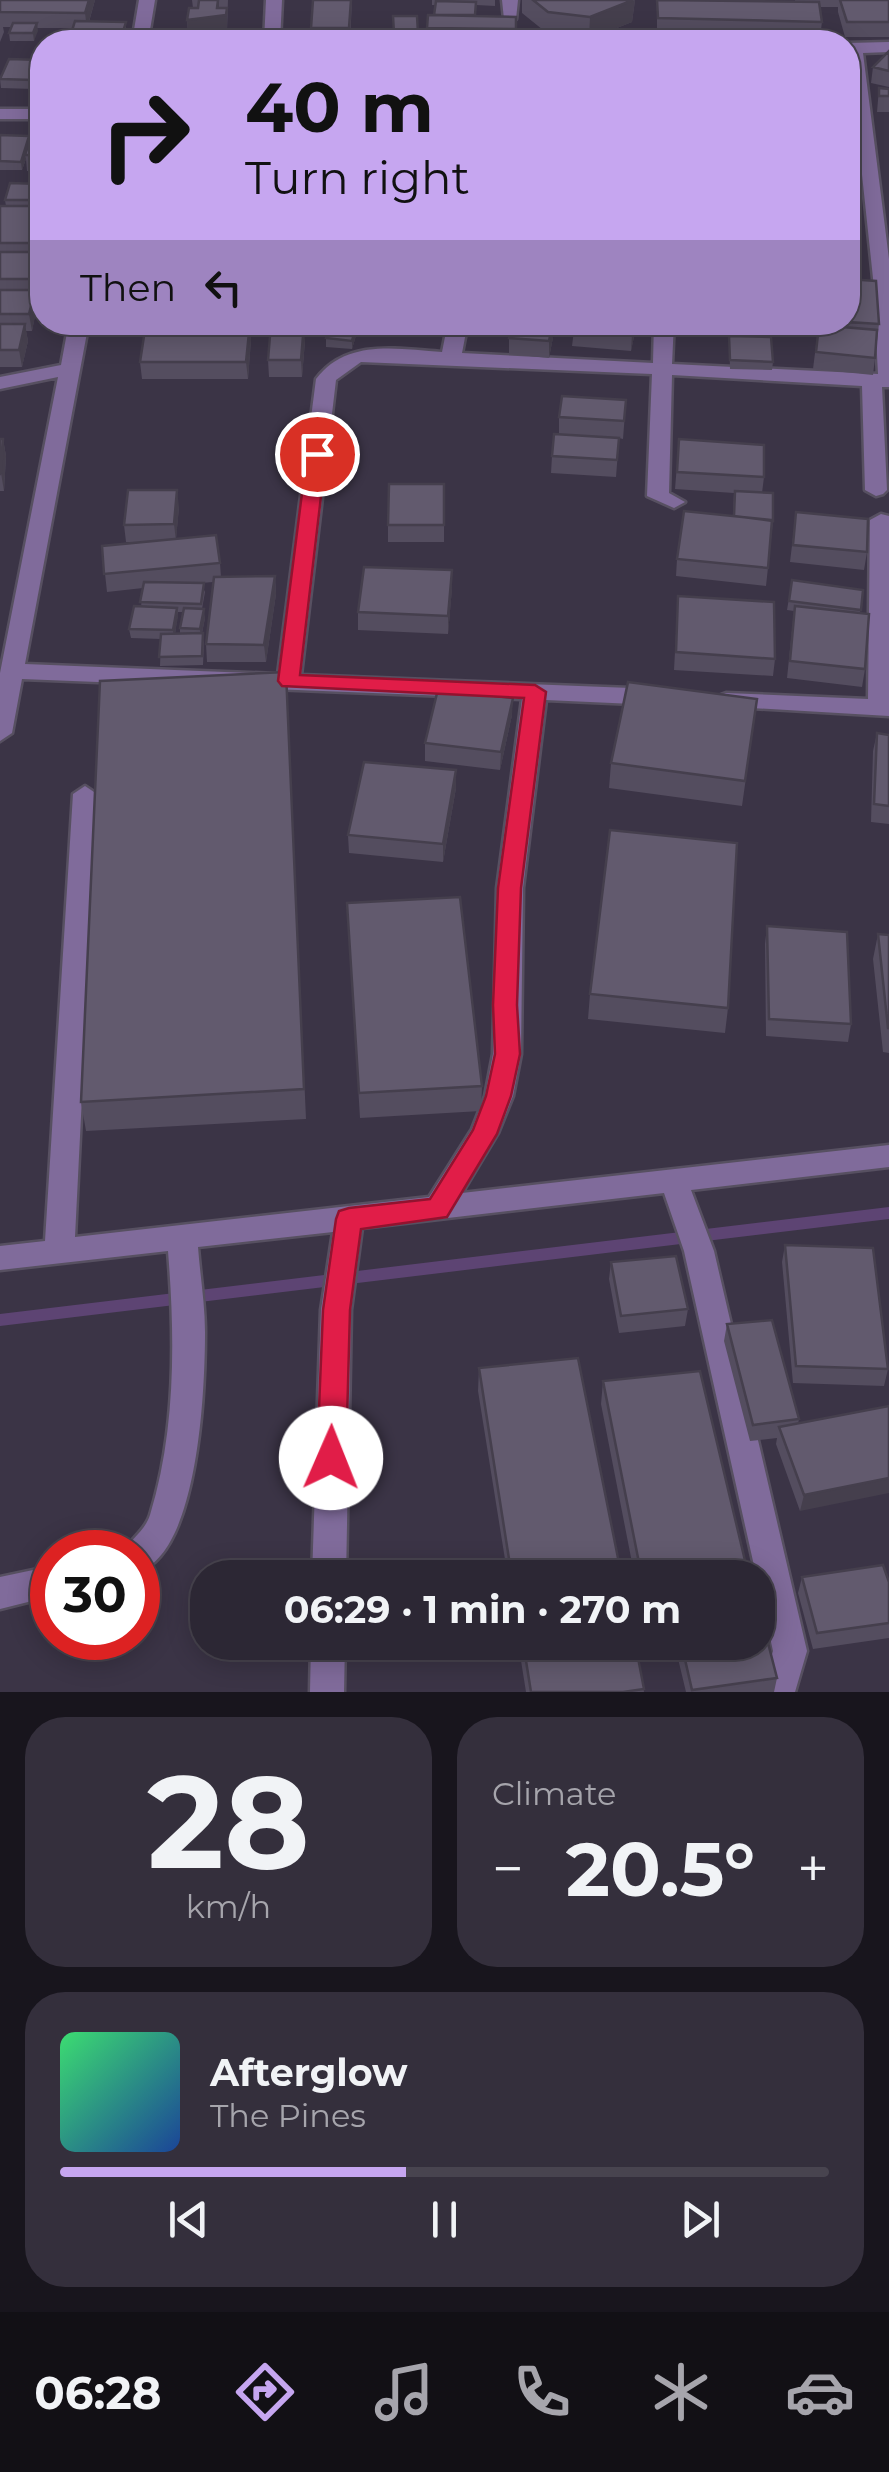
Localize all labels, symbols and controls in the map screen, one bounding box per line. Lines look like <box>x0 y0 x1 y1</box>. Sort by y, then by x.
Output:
text: 40 m <box>245 64 434 150</box>
icon: right <box>80 70 210 200</box>
text: Turn right <box>245 150 470 205</box>
icon: left <box>196 260 251 315</box>
text: Then <box>80 264 176 311</box>
pin <box>275 412 360 497</box>
icon: arrive <box>290 427 345 482</box>
position arrow <box>279 1406 383 1510</box>
speed limit sign: 30 <box>30 1530 160 1660</box>
text: 06:29 · 1 min · 270 m <box>284 1586 681 1633</box>
text: 28 <box>147 1742 310 1901</box>
text: Climate <box>492 1774 616 1813</box>
text: 20.5° <box>566 1823 755 1915</box>
text: − <box>492 1835 524 1902</box>
text: + <box>797 1835 829 1902</box>
text: km/h <box>186 1887 271 1926</box>
text: Afterglow <box>210 2049 408 2096</box>
text: The Pines <box>210 2096 366 2135</box>
icon: previous <box>161 2192 216 2247</box>
icon: pause <box>417 2192 472 2247</box>
icon: next <box>673 2192 728 2247</box>
icon: directions <box>230 2357 300 2427</box>
icon: music <box>369 2357 439 2427</box>
icon: phone <box>507 2357 577 2427</box>
icon: climate <box>646 2357 716 2427</box>
icon: car <box>785 2357 855 2427</box>
text: 06:28 <box>34 2365 162 2420</box>

